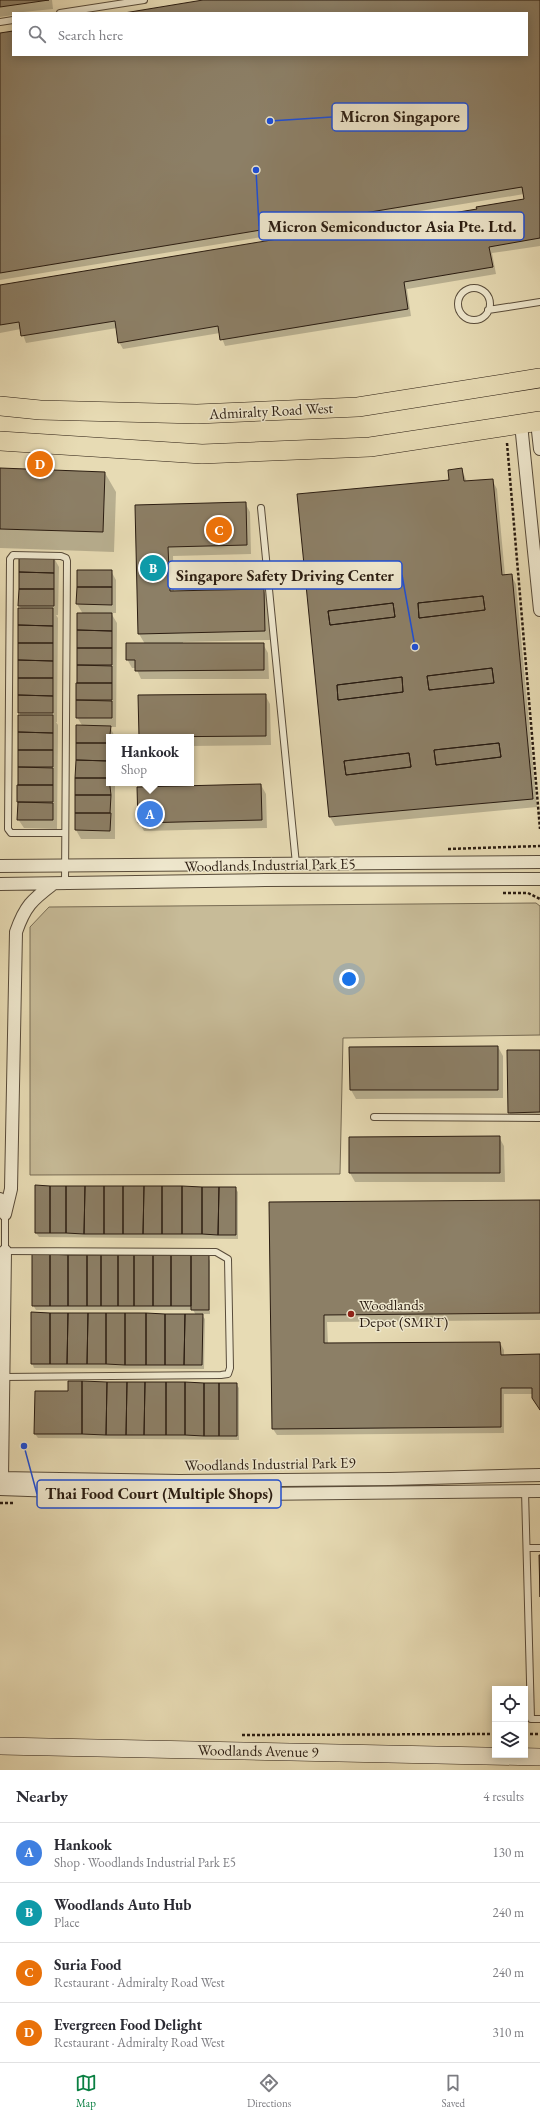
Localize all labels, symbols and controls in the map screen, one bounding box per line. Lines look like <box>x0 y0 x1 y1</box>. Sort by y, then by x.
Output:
search box <box>12 12 528 56</box>
icon: search <box>26 23 48 45</box>
text: Search here <box>58 25 123 44</box>
callout: Micron Singapore <box>332 103 468 131</box>
text: Micron Singapore <box>340 106 460 127</box>
callout: Micron Semiconductor Asia Pte. Ltd. <box>259 212 524 240</box>
text: Micron Semiconductor Asia Pte. Ltd. <box>268 216 517 237</box>
street label: Admiralty Road West <box>207 398 334 423</box>
pin: D <box>27 449 53 479</box>
pin: C <box>206 515 232 545</box>
pin: B <box>140 553 166 583</box>
callout: Singapore Safety Driving Center <box>168 561 402 589</box>
text: Singapore Safety Driving Center <box>176 565 394 586</box>
popup <box>106 734 194 786</box>
text: Hankook <box>121 742 179 761</box>
text: Shop <box>121 761 147 778</box>
pin: A <box>137 799 163 829</box>
street label: Woodlands Industrial Park E5 <box>184 854 356 875</box>
your location <box>339 969 359 989</box>
place label: Woodlands Depot (SMRT) <box>359 1295 449 1331</box>
marker: Woodlands Depot (SMRT) <box>346 1309 356 1319</box>
street label: Woodlands Industrial Park E9 <box>184 1453 356 1474</box>
callout: Thai Food Court (Multiple Shops) <box>37 1480 281 1508</box>
text: Thai Food Court (Multiple Shops) <box>45 1483 273 1504</box>
map controls <box>492 1686 528 1758</box>
button: locate <box>492 1686 528 1722</box>
button: layers <box>492 1722 528 1758</box>
street label: Woodlands Avenue 9 <box>197 1740 319 1761</box>
text: Nearby <box>16 1785 68 1807</box>
text: 4 results <box>483 1788 524 1805</box>
text: Hankook <box>54 1835 112 1854</box>
text: A <box>24 1844 34 1861</box>
text: 130 m <box>493 1844 524 1861</box>
text: Shop · Woodlands Industrial Park E5 <box>54 1854 236 1871</box>
text: Woodlands Auto Hub <box>54 1895 191 1914</box>
text: B <box>25 1904 33 1921</box>
text: 240 m <box>493 1904 524 1921</box>
text: Place <box>54 1914 80 1931</box>
text: Suria Food <box>54 1955 122 1974</box>
text: C <box>24 1964 34 1981</box>
text: 240 m <box>493 1964 524 1981</box>
text: Restaurant · Admiralty Road West <box>54 1974 225 1991</box>
text: Evergreen Food Delight <box>54 2015 202 2034</box>
text: D <box>24 2024 34 2041</box>
text: 310 m <box>493 2024 524 2041</box>
text: Restaurant · Admiralty Road West <box>54 2034 225 2051</box>
tab: Map <box>75 2072 97 2110</box>
tab: Directions <box>247 2072 291 2110</box>
tab: Saved <box>441 2072 465 2110</box>

